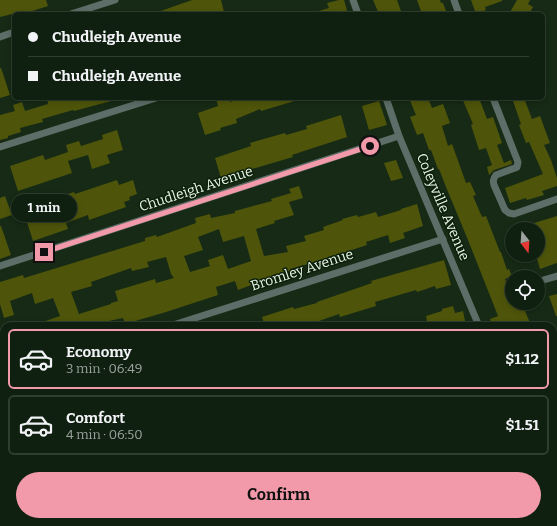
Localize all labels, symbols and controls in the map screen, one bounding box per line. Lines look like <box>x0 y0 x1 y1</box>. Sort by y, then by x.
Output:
text: Chudleigh Avenue <box>52 28 181 46</box>
text: Chudleigh Avenue <box>52 67 181 85</box>
route start <box>361 137 379 155</box>
street label: Coleyville Avenue <box>413 151 473 263</box>
street label: Chudleigh Avenue <box>137 163 255 215</box>
callout: 1 min <box>11 194 77 222</box>
text: 1 min <box>28 200 60 215</box>
north arrow <box>505 222 545 262</box>
map controls <box>505 222 545 310</box>
route end <box>35 243 53 261</box>
street label: Bromley Avenue <box>249 245 355 295</box>
button: locate <box>505 270 545 310</box>
icon: car <box>18 341 54 377</box>
text: Economy <box>66 343 132 361</box>
text: $1.12 <box>505 350 539 368</box>
text: 3 min · 06:49 <box>66 361 142 376</box>
icon: car <box>18 407 54 443</box>
text: Comfort <box>66 409 125 427</box>
text: $1.51 <box>505 416 539 434</box>
text: 4 min · 06:50 <box>66 427 143 442</box>
button: Confirm <box>16 472 541 518</box>

